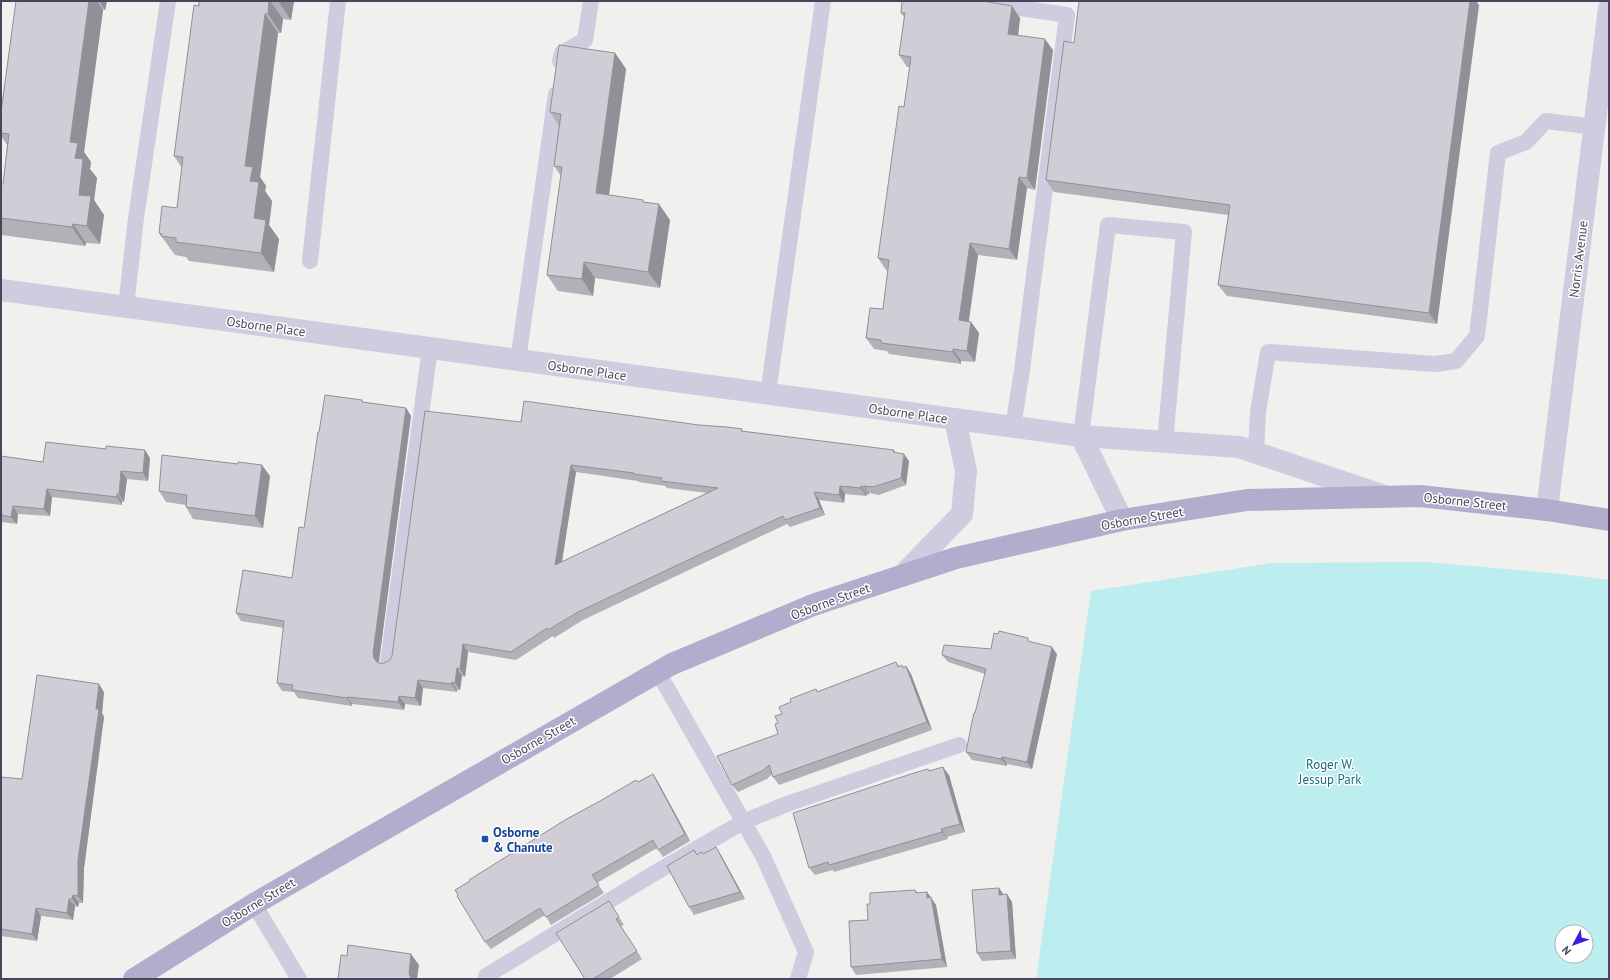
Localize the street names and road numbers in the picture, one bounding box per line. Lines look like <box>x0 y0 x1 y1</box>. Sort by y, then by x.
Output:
street label: Norris Avenue <box>1565 220 1592 298</box>
street label: Osborne Place <box>225 313 307 340</box>
street label: Osborne Place <box>546 357 628 384</box>
street label: Osborne Place <box>867 400 949 427</box>
street label: Osborne Street <box>1423 489 1508 514</box>
street label: Osborne Street <box>1100 503 1185 534</box>
street label: Osborne Street <box>788 579 873 624</box>
street label: Osborne Street <box>498 712 579 769</box>
street label: Osborne Street <box>218 873 299 931</box>

